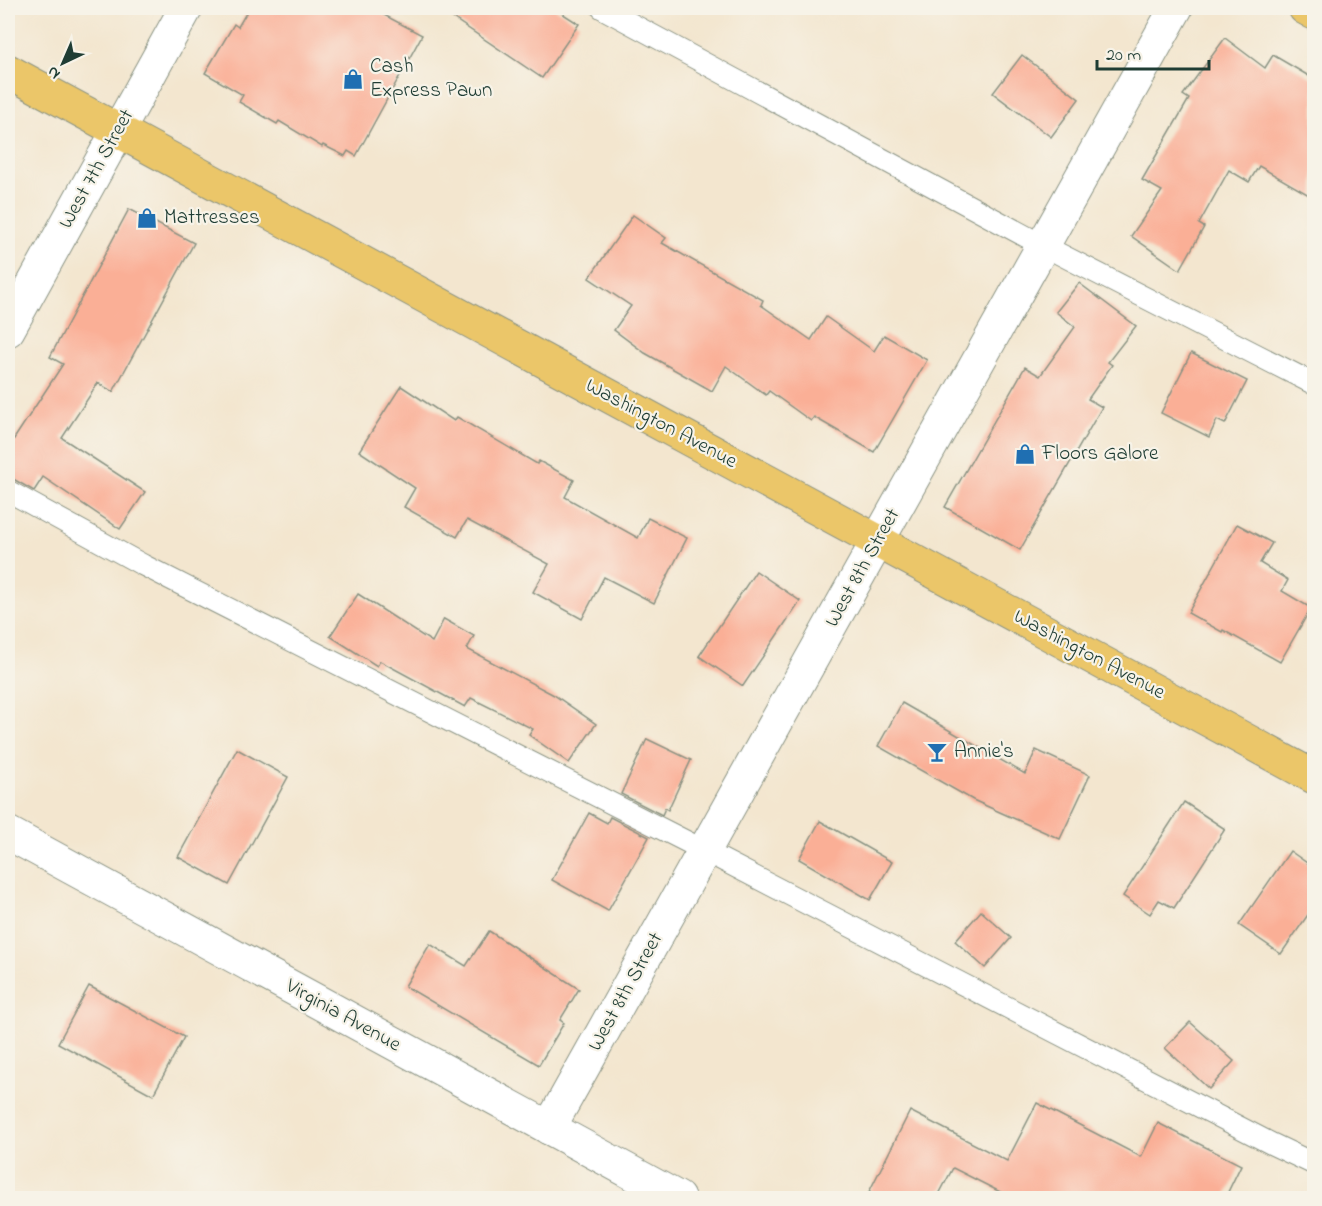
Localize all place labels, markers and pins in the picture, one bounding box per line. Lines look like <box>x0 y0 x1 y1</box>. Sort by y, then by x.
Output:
place label: Cash Express Pawn <box>370 52 492 106</box>
shop icon: Cash Express Pawn <box>341 67 365 91</box>
place label: Mattresses <box>164 203 260 233</box>
shop icon: Mattresses <box>135 206 159 230</box>
place label: Floors Galore <box>1041 439 1159 469</box>
shop icon: Floors Galore <box>1013 442 1037 466</box>
place label: Annie's <box>954 737 1014 767</box>
bar icon: Annie's <box>925 740 949 764</box>

